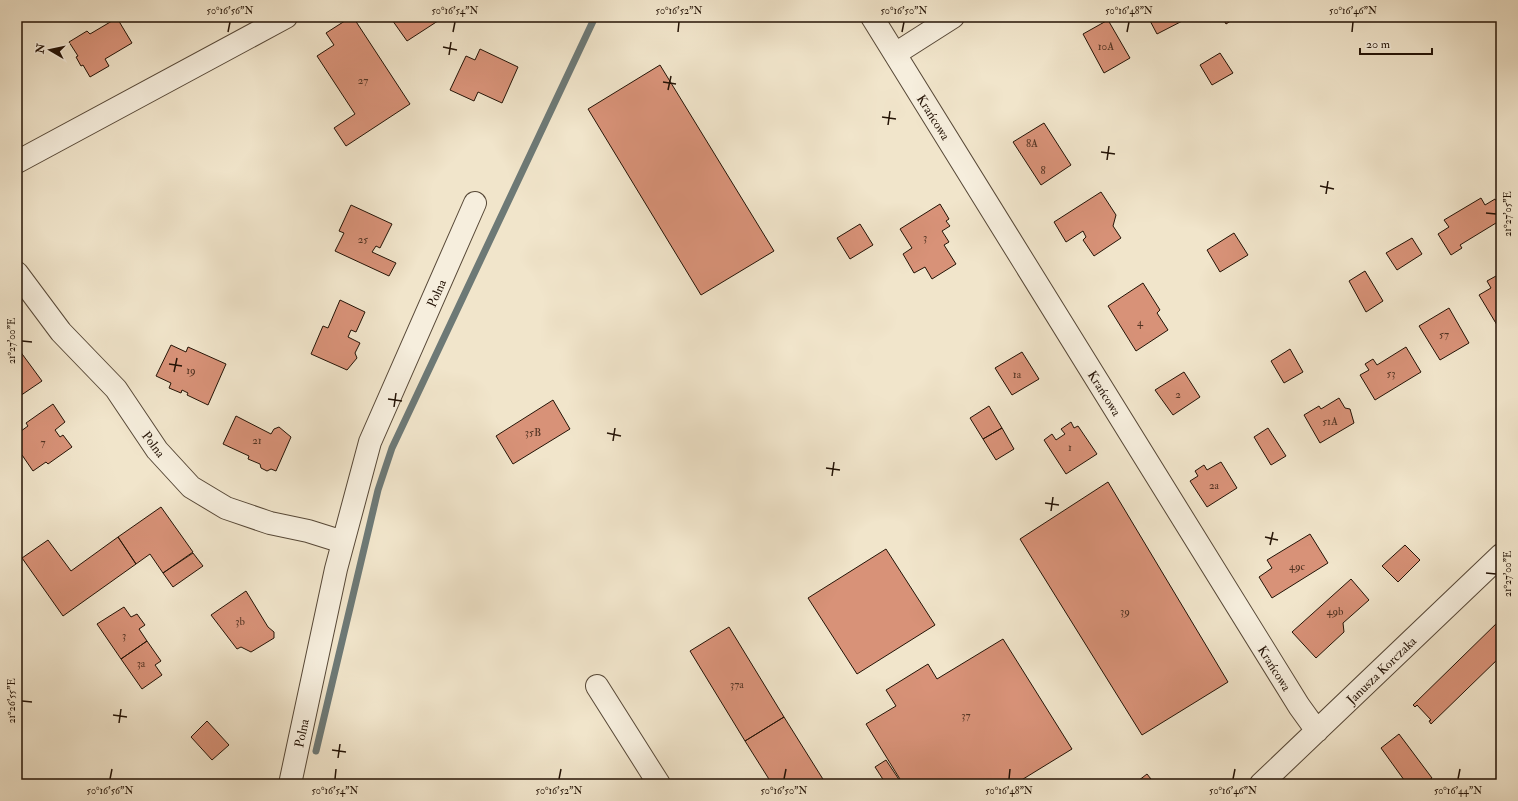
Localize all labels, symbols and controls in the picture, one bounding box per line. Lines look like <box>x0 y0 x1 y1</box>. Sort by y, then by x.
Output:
text: 50°16'56"N <box>207 5 253 17</box>
text: 50°16'54"N <box>432 5 479 17</box>
text: 50°16'52"N <box>656 5 702 17</box>
text: 50°16'50"N <box>881 5 927 17</box>
text: 50°16'48"N <box>1105 5 1153 17</box>
text: 50°16'46"N <box>1329 5 1377 17</box>
north arrow <box>30 30 70 70</box>
scale bar <box>1360 30 1432 56</box>
text: 20 m <box>1366 37 1391 52</box>
house number: 10A <box>1098 40 1114 53</box>
text: N <box>33 42 48 55</box>
house number: 27 <box>358 74 368 87</box>
street label: Krańcowa <box>913 92 954 144</box>
house number: 8A <box>1026 137 1038 150</box>
house number: 8 <box>1040 164 1046 177</box>
text: 21°27'05"E <box>1502 191 1514 237</box>
house number: 3 <box>923 231 927 244</box>
house number: 25 <box>358 233 368 246</box>
street label: Polna <box>424 276 450 310</box>
house number: 4 <box>1137 316 1144 329</box>
text: 21°27'00"E <box>6 318 18 364</box>
house number: 57 <box>1439 328 1449 341</box>
house number: 19 <box>186 364 196 377</box>
house number: 53 <box>1386 367 1396 380</box>
house number: 1a <box>1013 368 1022 381</box>
street label: Krańcowa <box>1084 368 1125 420</box>
house number: 2 <box>1175 388 1181 401</box>
house number: 51A <box>1322 415 1338 428</box>
house number: 35B <box>525 426 541 439</box>
street label: Polna <box>138 428 169 461</box>
house number: 21 <box>252 434 262 447</box>
house number: 7 <box>40 436 46 449</box>
house number: 1 <box>1068 441 1072 454</box>
house number: 2a <box>1209 479 1220 492</box>
text: 21°27'00"E <box>1502 551 1514 597</box>
house number: 49c <box>1289 560 1306 573</box>
house number: 39 <box>1120 605 1130 618</box>
house number: 49b <box>1327 605 1344 618</box>
house number: 3b <box>235 615 245 628</box>
house number: 3 <box>122 629 126 642</box>
street label: Janusza Korczaka <box>1343 633 1420 709</box>
street label: Krańcowa <box>1254 643 1295 695</box>
house number: 3a <box>137 657 146 670</box>
text: 21°26'55"E <box>6 678 18 724</box>
house number: 37a <box>730 678 744 691</box>
house number: 37 <box>961 709 971 722</box>
street label: Polna <box>291 717 313 749</box>
text: 50°16'56"N <box>87 785 133 797</box>
text: 50°16'54"N <box>312 785 359 797</box>
text: 50°16'52"N <box>536 785 582 797</box>
text: 50°16'50"N <box>761 785 807 797</box>
text: 50°16'48"N <box>985 785 1033 797</box>
text: 50°16'46"N <box>1209 785 1257 797</box>
text: 50°16'44"N <box>1434 785 1482 797</box>

